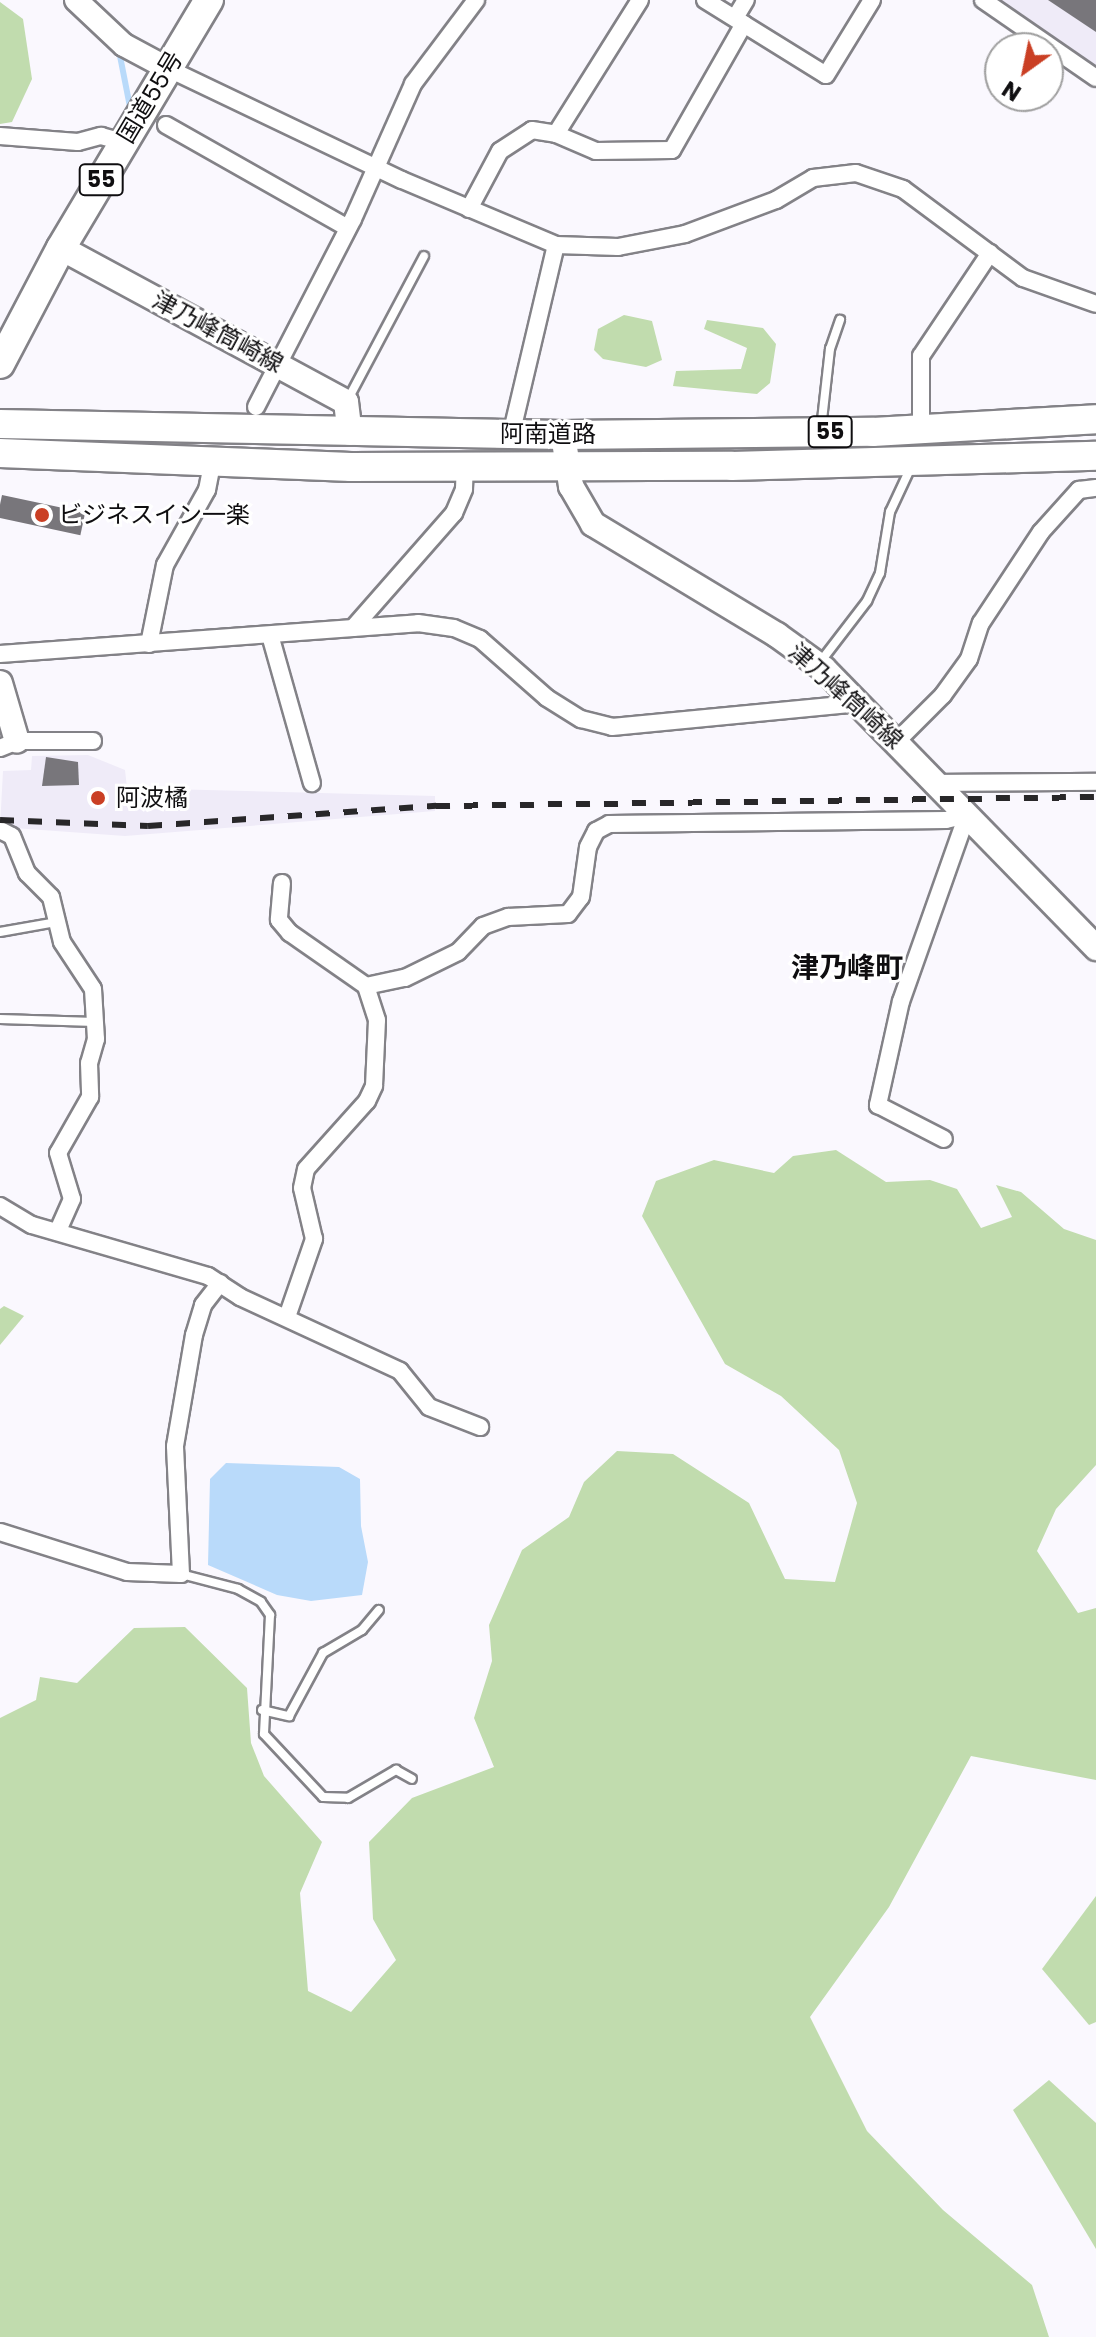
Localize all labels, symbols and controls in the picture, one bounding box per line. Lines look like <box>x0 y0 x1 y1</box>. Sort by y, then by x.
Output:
north arrow <box>984 32 1064 112</box>
street label: 国道55号 <box>111 46 189 148</box>
text: N <box>996 73 1027 108</box>
road number: 55 <box>77 162 125 198</box>
street label: 津乃峰筒崎線 <box>148 285 288 379</box>
road number: 55 <box>806 414 854 450</box>
street label: 阿南道路 <box>500 420 596 448</box>
place label: ビジネスイン一楽 <box>58 501 250 529</box>
marker: ビジネスイン一楽 <box>33 506 51 524</box>
street label: 津乃峰筒崎線 <box>783 637 909 755</box>
place label: 阿波橘 <box>116 784 188 812</box>
marker: 阿波橘 <box>87 787 109 809</box>
district label: 津乃峰町 <box>791 951 903 985</box>

